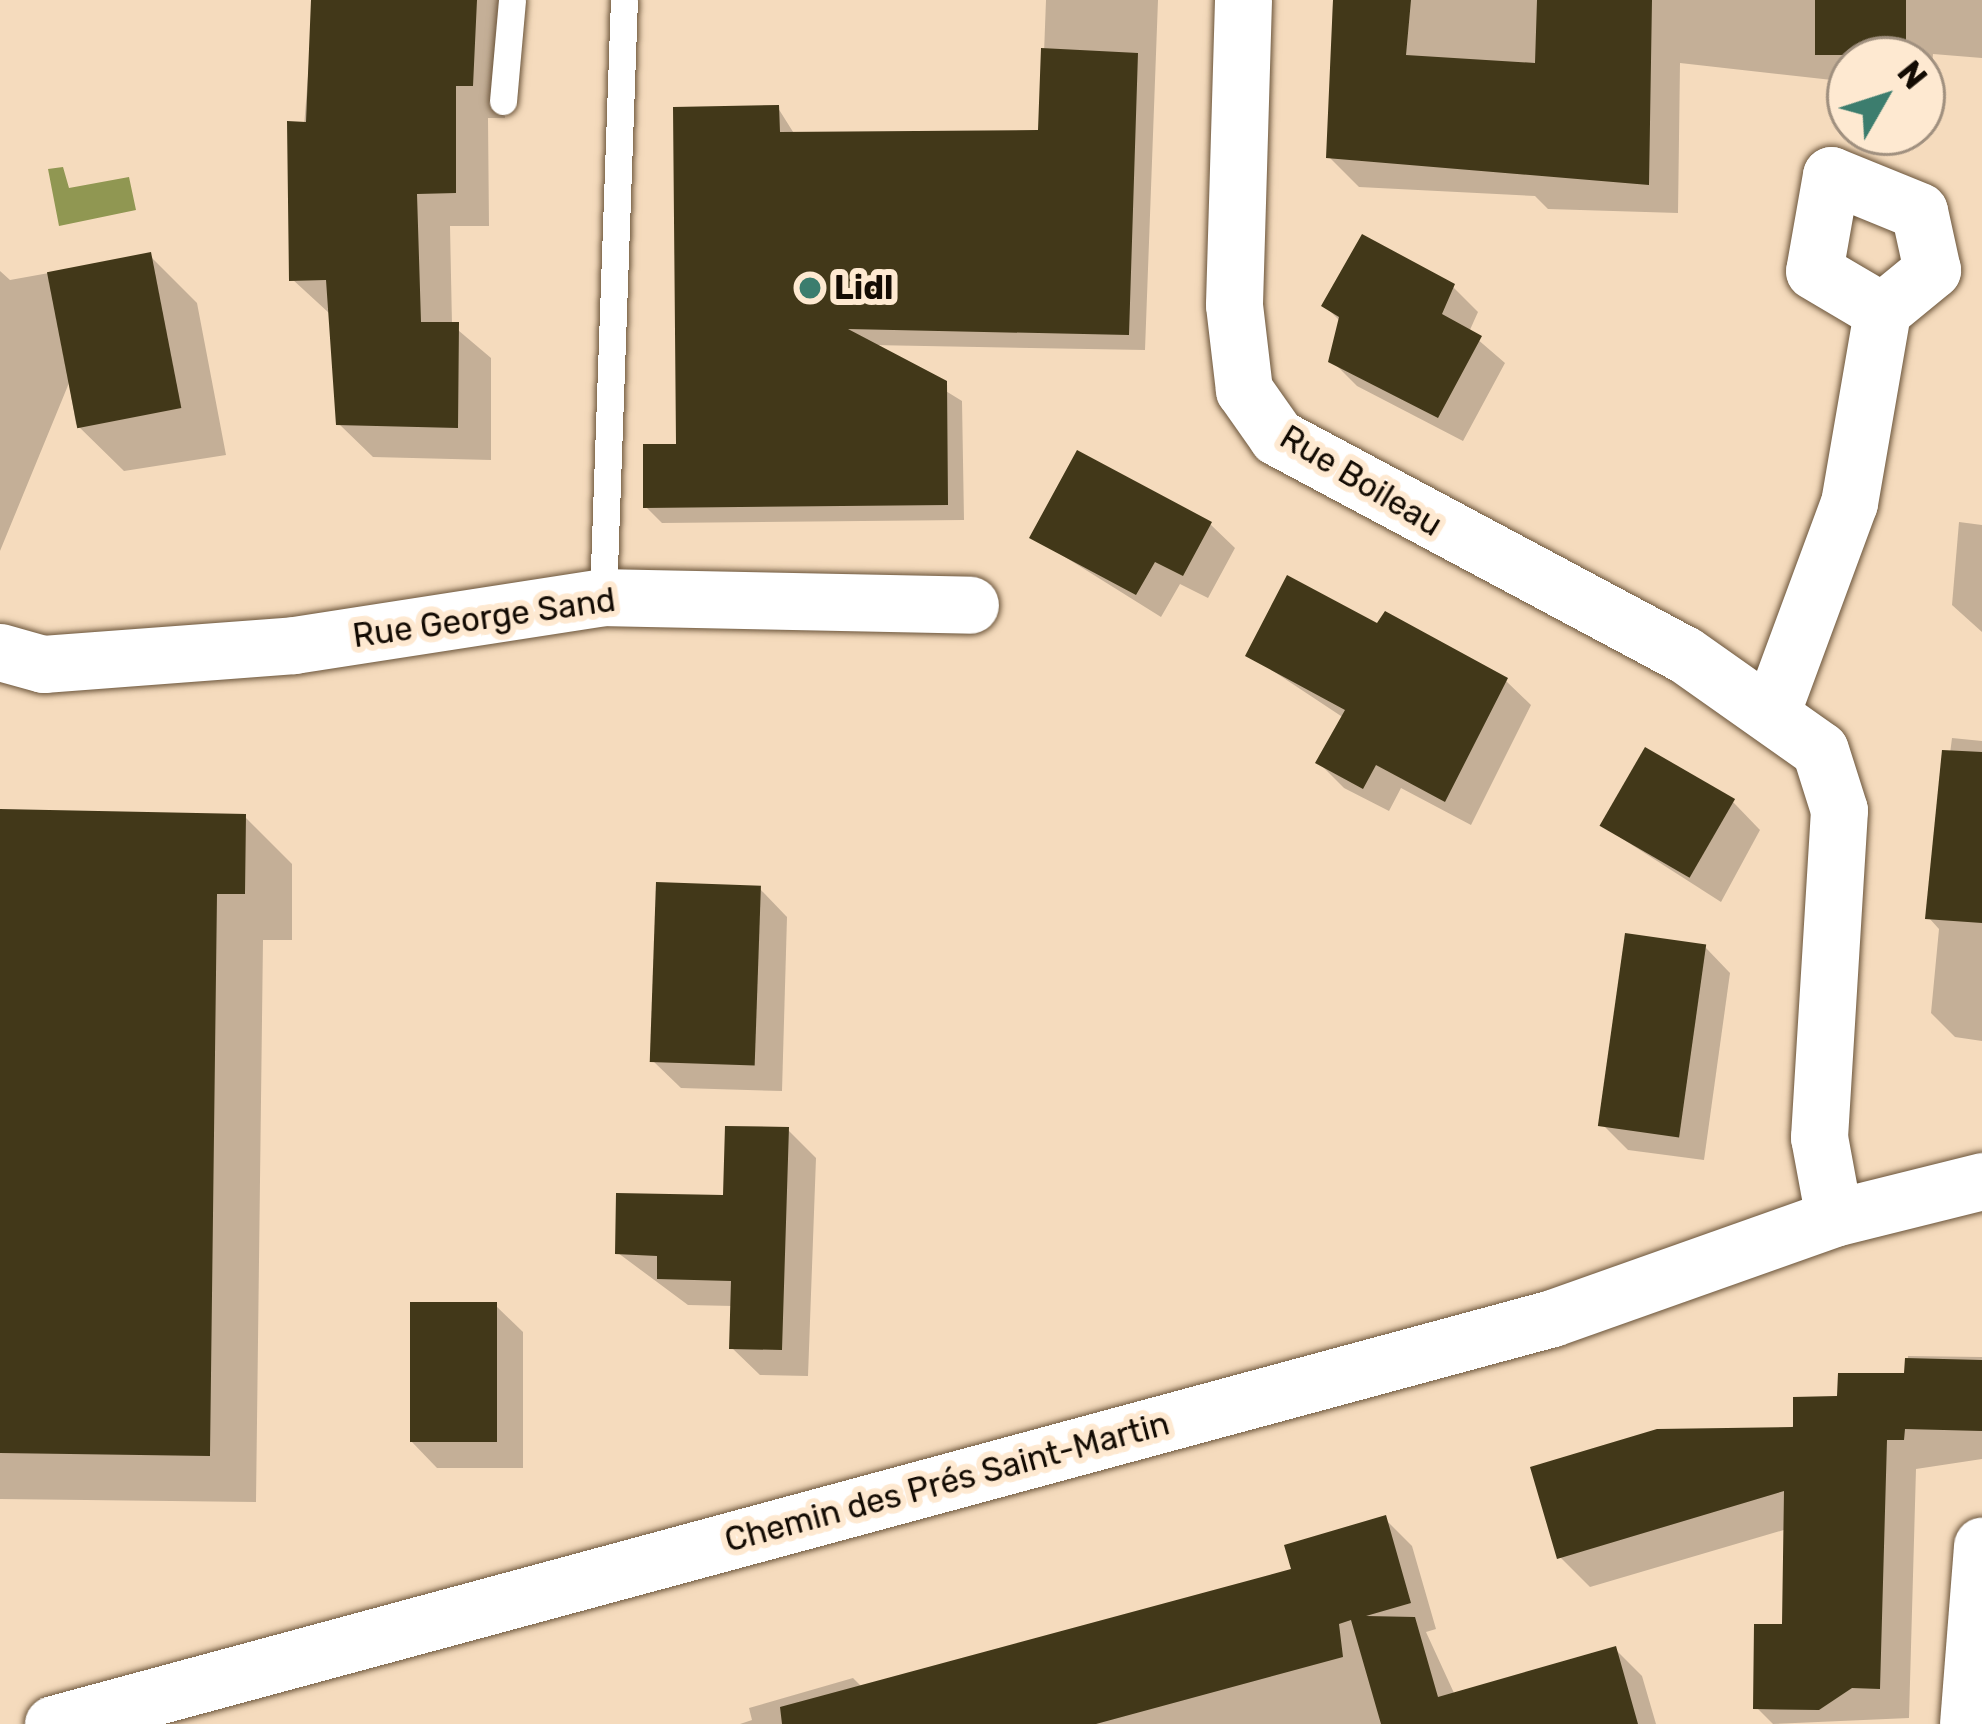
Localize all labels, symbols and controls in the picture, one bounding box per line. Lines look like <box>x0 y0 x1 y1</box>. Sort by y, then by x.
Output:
north arrow <box>1826 36 1946 156</box>
text: N <box>1889 53 1935 96</box>
place label: Lidl <box>834 268 893 308</box>
marker: Lidl <box>797 275 823 301</box>
street label: Rue Boileau <box>1273 417 1449 545</box>
street label: Rue George Sand <box>350 580 618 656</box>
street label: Chemin des Prés Saint-Martin <box>720 1404 1174 1560</box>

